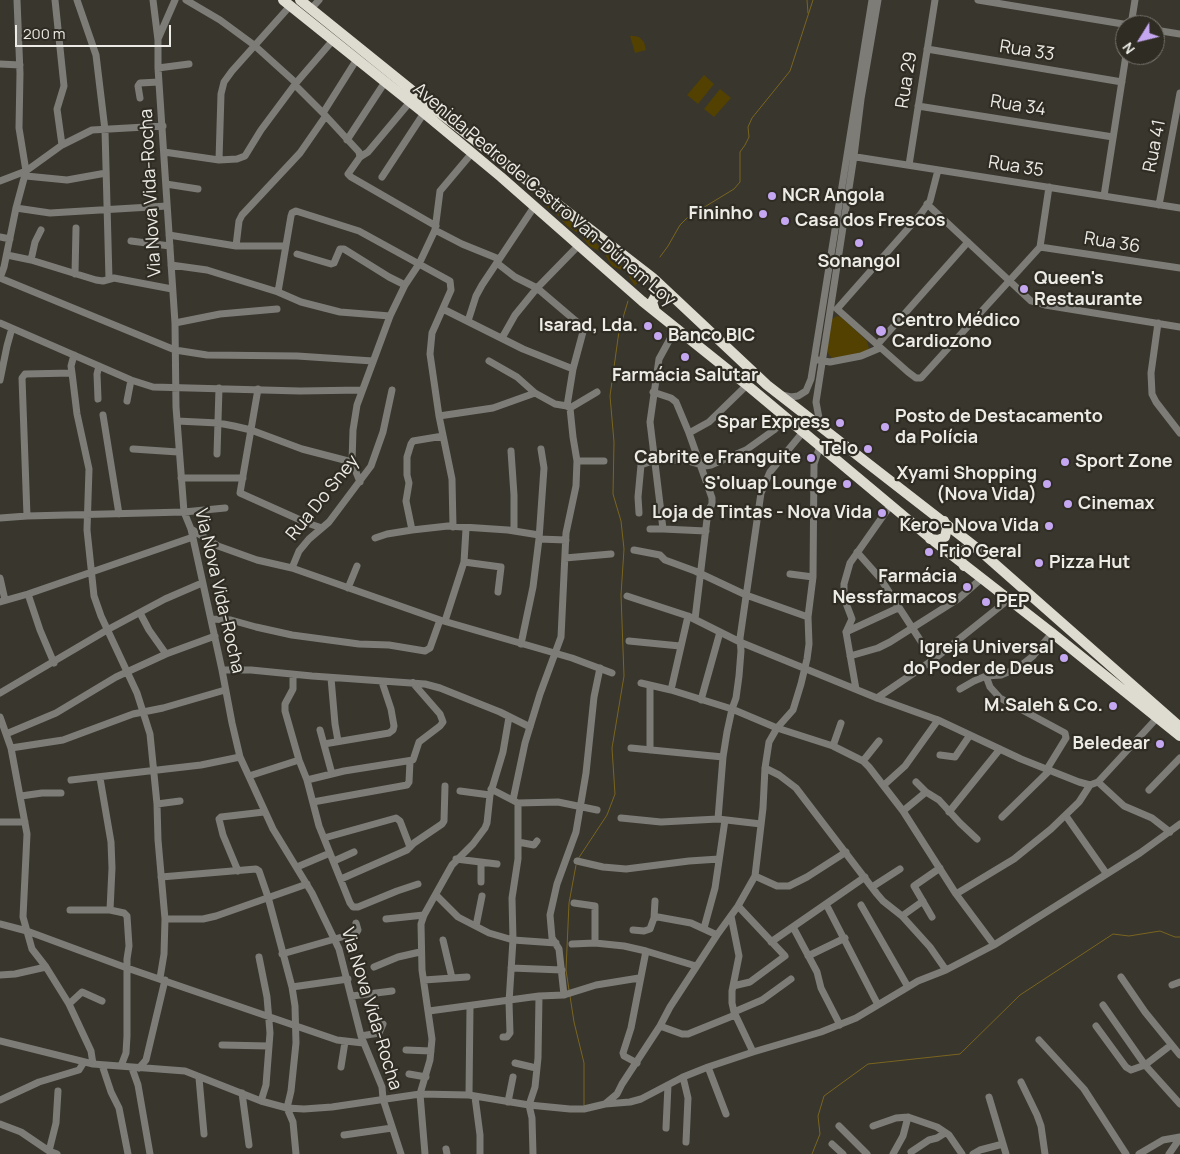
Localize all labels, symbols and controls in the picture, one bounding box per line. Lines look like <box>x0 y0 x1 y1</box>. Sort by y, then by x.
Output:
scale bar <box>18 15 174 47</box>
north arrow <box>1115 15 1165 65</box>
text: 200 m <box>23 23 66 44</box>
street label: Rua 33 <box>998 36 1056 66</box>
text: N <box>1118 39 1139 58</box>
street label: Rua 29 <box>892 50 922 110</box>
street label: Avenida Pedro de Castro Van-Dúnem Loy <box>408 79 680 311</box>
street label: Rua 34 <box>989 91 1047 121</box>
street label: Via Nova Vida-Rocha <box>136 108 166 278</box>
street label: Rua 41 <box>1139 118 1171 174</box>
street label: Rua 35 <box>987 152 1045 182</box>
place label: NCR Angola <box>782 185 885 207</box>
marker: NCR Angola <box>766 190 778 202</box>
place label: Fininho <box>689 203 753 225</box>
marker: Fininho <box>757 208 769 220</box>
place label: Casa dos Frescos <box>795 210 945 232</box>
marker: Casa dos Frescos <box>779 215 791 227</box>
street label: Rua 36 <box>1082 228 1142 258</box>
marker: Sonangol <box>853 237 865 249</box>
place label: Sonangol <box>817 251 901 273</box>
place label: Queen's Restaurante <box>1034 268 1143 310</box>
marker: Queen's Restaurante <box>1018 283 1030 295</box>
place label: Centro Médico Cardiozono <box>892 310 1020 352</box>
place label: Isarad, Lda. <box>539 315 638 337</box>
marker: Isarad, Lda. <box>642 320 654 332</box>
marker: Centro Médico Cardiozono <box>874 324 888 338</box>
place label: Banco BIC <box>668 325 755 347</box>
marker: Banco BIC <box>652 330 664 342</box>
marker: Farmácia Salutar <box>679 351 691 363</box>
place label: Farmácia Salutar <box>612 365 758 387</box>
place label: Posto de Destacamento da Polícia <box>895 406 1103 448</box>
place label: Spar Express <box>717 412 830 434</box>
marker: Spar Express <box>834 417 846 429</box>
marker: Posto de Destacamento da Polícia <box>879 421 891 433</box>
place label: Telo <box>822 438 858 460</box>
marker: Telo <box>862 443 874 455</box>
place label: Cabrite e Franguite <box>634 447 801 469</box>
street label: Rua Do Sney <box>282 451 364 545</box>
place label: Sport Zone <box>1075 451 1173 473</box>
marker: Cabrite e Franguite <box>805 452 817 464</box>
marker: Sport Zone <box>1059 456 1071 468</box>
place label: Xyami Shopping (Nova Vida) <box>897 463 1037 506</box>
place label: S'oluap Lounge <box>704 473 837 495</box>
marker: S'oluap Lounge <box>841 478 853 490</box>
marker: Xyami Shopping (Nova Vida) <box>1041 478 1053 490</box>
place label: Cinemax <box>1078 493 1155 515</box>
marker: Cinemax <box>1062 498 1074 510</box>
place label: Loja de Tintas - Nova Vida <box>652 502 872 524</box>
street label: Via Nova Vida-Rocha <box>190 506 248 676</box>
marker: Loja de Tintas - Nova Vida <box>876 507 888 519</box>
place label: Kero - Nova Vida <box>900 515 1039 537</box>
marker: Kero - Nova Vida <box>1043 520 1055 532</box>
place label: Frio Geral <box>939 541 1022 563</box>
marker: Frio Geral <box>923 546 935 558</box>
place label: Pizza Hut <box>1049 552 1130 574</box>
marker: Pizza Hut <box>1033 557 1045 569</box>
place label: Farmácia Nessfarmacos <box>832 566 957 608</box>
marker: Farmácia Nessfarmacos <box>961 581 973 593</box>
place label: PEP <box>996 591 1030 613</box>
marker: PEP <box>980 596 992 608</box>
place label: Igreja Universal do Poder de Deus <box>903 637 1054 680</box>
marker: Igreja Universal do Poder de Deus <box>1058 652 1070 664</box>
place label: M.Saleh & Co. <box>984 695 1103 717</box>
marker: M.Saleh & Co. <box>1107 700 1119 712</box>
place label: Beledear <box>1073 733 1150 755</box>
marker: Beledear <box>1154 738 1166 750</box>
street label: Via Nova Vida-Rocha <box>336 925 406 1093</box>

